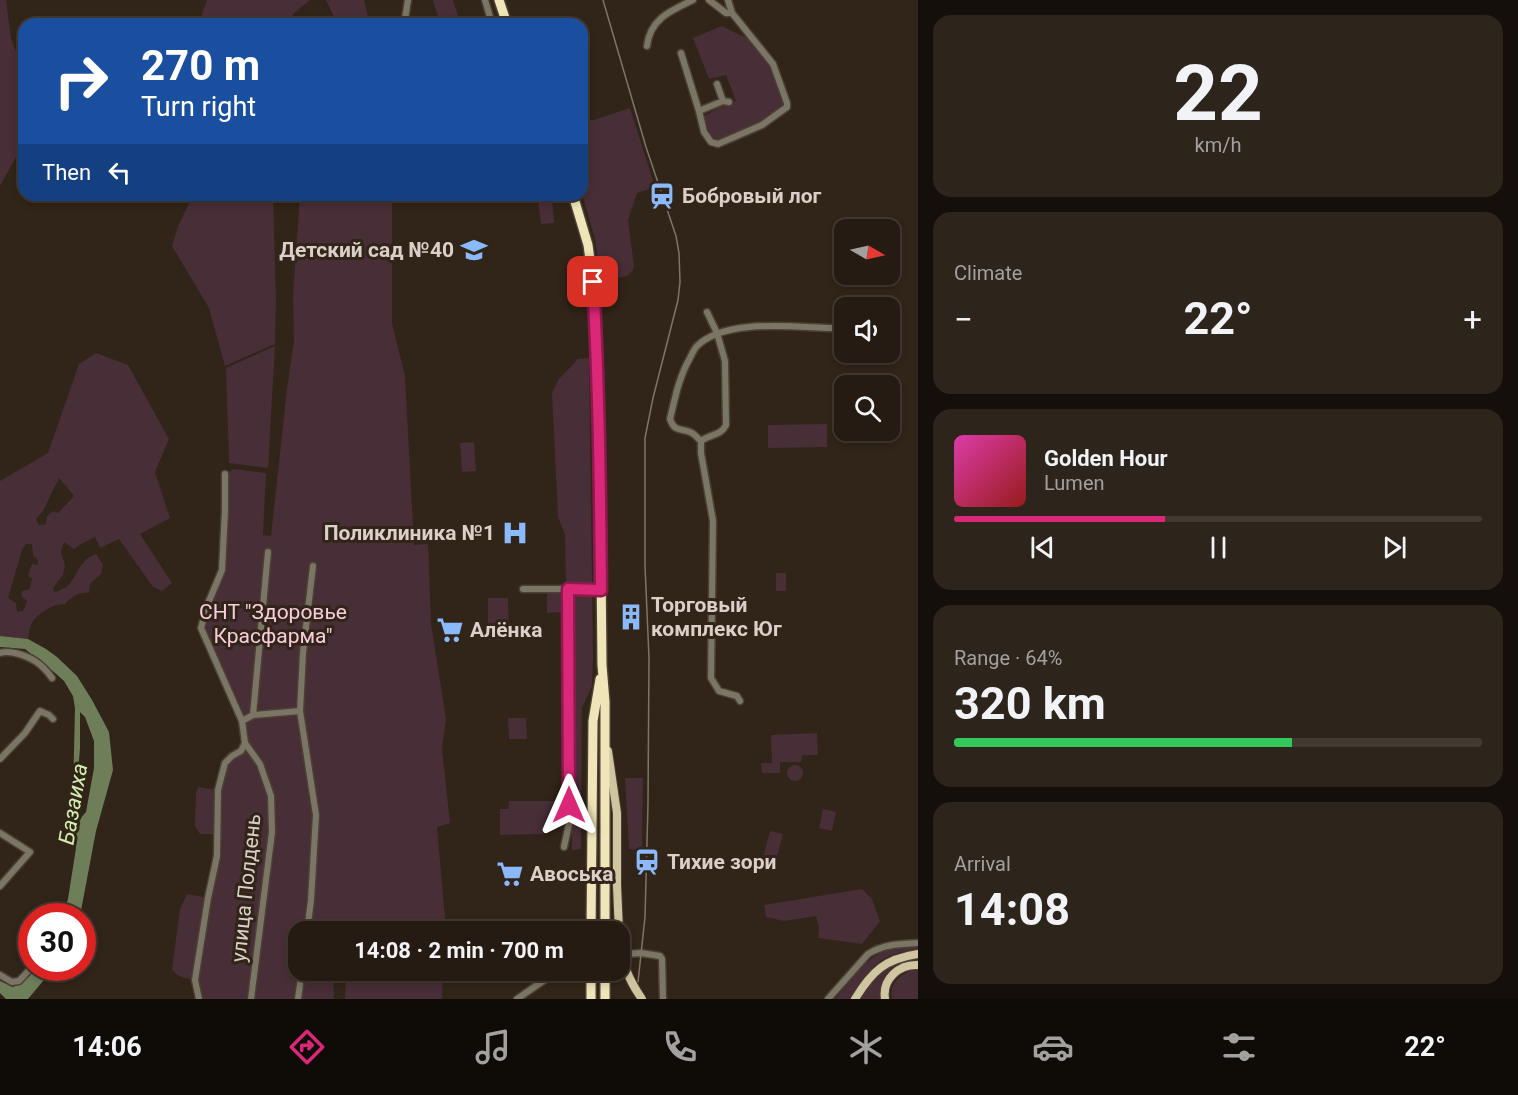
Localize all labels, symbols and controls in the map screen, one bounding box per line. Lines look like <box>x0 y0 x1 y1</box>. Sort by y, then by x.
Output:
text: 270 m <box>141 41 260 90</box>
icon: right <box>42 42 120 120</box>
text: 22 <box>1173 48 1263 139</box>
text: Turn right <box>141 91 256 123</box>
text: km/h <box>1195 133 1241 157</box>
icon: left <box>103 156 136 189</box>
text: Then <box>42 160 91 185</box>
station icon: Бобровый лог <box>647 181 677 211</box>
place label: Бобровый лог <box>682 184 822 208</box>
north arrow <box>834 219 900 285</box>
map controls <box>834 219 900 441</box>
school or university icon: Детский сад №40 <box>459 235 489 265</box>
place label: Детский сад №40 <box>279 238 454 262</box>
pin <box>567 256 618 307</box>
text: Climate <box>954 261 1022 285</box>
icon: arrive <box>576 265 609 298</box>
text: 22° <box>1183 292 1253 345</box>
button: sound <box>834 297 900 363</box>
text: − <box>954 300 973 339</box>
text: + <box>1463 300 1482 339</box>
button: search <box>834 375 900 441</box>
text: Golden Hour <box>1044 446 1168 471</box>
text: Lumen <box>1044 471 1105 495</box>
hospital icon: Поликлиника №1 <box>500 518 530 548</box>
place label: Поликлиника №1 <box>324 521 495 545</box>
icon: previous <box>1026 531 1059 564</box>
icon: pause <box>1202 531 1235 564</box>
icon: next <box>1378 531 1411 564</box>
place label: Торговый комплекс Юг <box>651 593 782 641</box>
park label: СНТ "Здоровье Красфарма" <box>199 600 347 648</box>
building icon: Торговый комплекс Юг <box>616 602 646 632</box>
supermarket icon: Алёнка <box>435 615 465 645</box>
place label: Алёнка <box>470 618 543 642</box>
text: Range · 64% <box>954 646 1062 670</box>
text: 320 km <box>954 677 1106 730</box>
water label: Базаиха <box>54 761 92 847</box>
position arrow <box>537 773 601 837</box>
street label: улица Полдень <box>226 813 266 963</box>
station icon: Тихие зори <box>632 847 662 877</box>
place label: Тихие зори <box>667 850 776 874</box>
text: Arrival <box>954 852 1011 876</box>
supermarket icon: Авоська <box>495 859 525 889</box>
place label: Авоська <box>530 862 614 886</box>
text: 14:08 <box>954 883 1070 936</box>
speed limit sign: 30 <box>18 903 96 981</box>
text: 14:08 · 2 min · 700 m <box>354 938 564 963</box>
icon: directions <box>286 1026 328 1068</box>
icon: music <box>472 1026 514 1068</box>
icon: phone <box>659 1026 701 1068</box>
icon: climate <box>845 1026 887 1068</box>
icon: car <box>1032 1026 1074 1068</box>
icon: filters <box>1218 1026 1260 1068</box>
text: 14:06 <box>72 1031 142 1063</box>
text: 22° <box>1404 1031 1446 1063</box>

